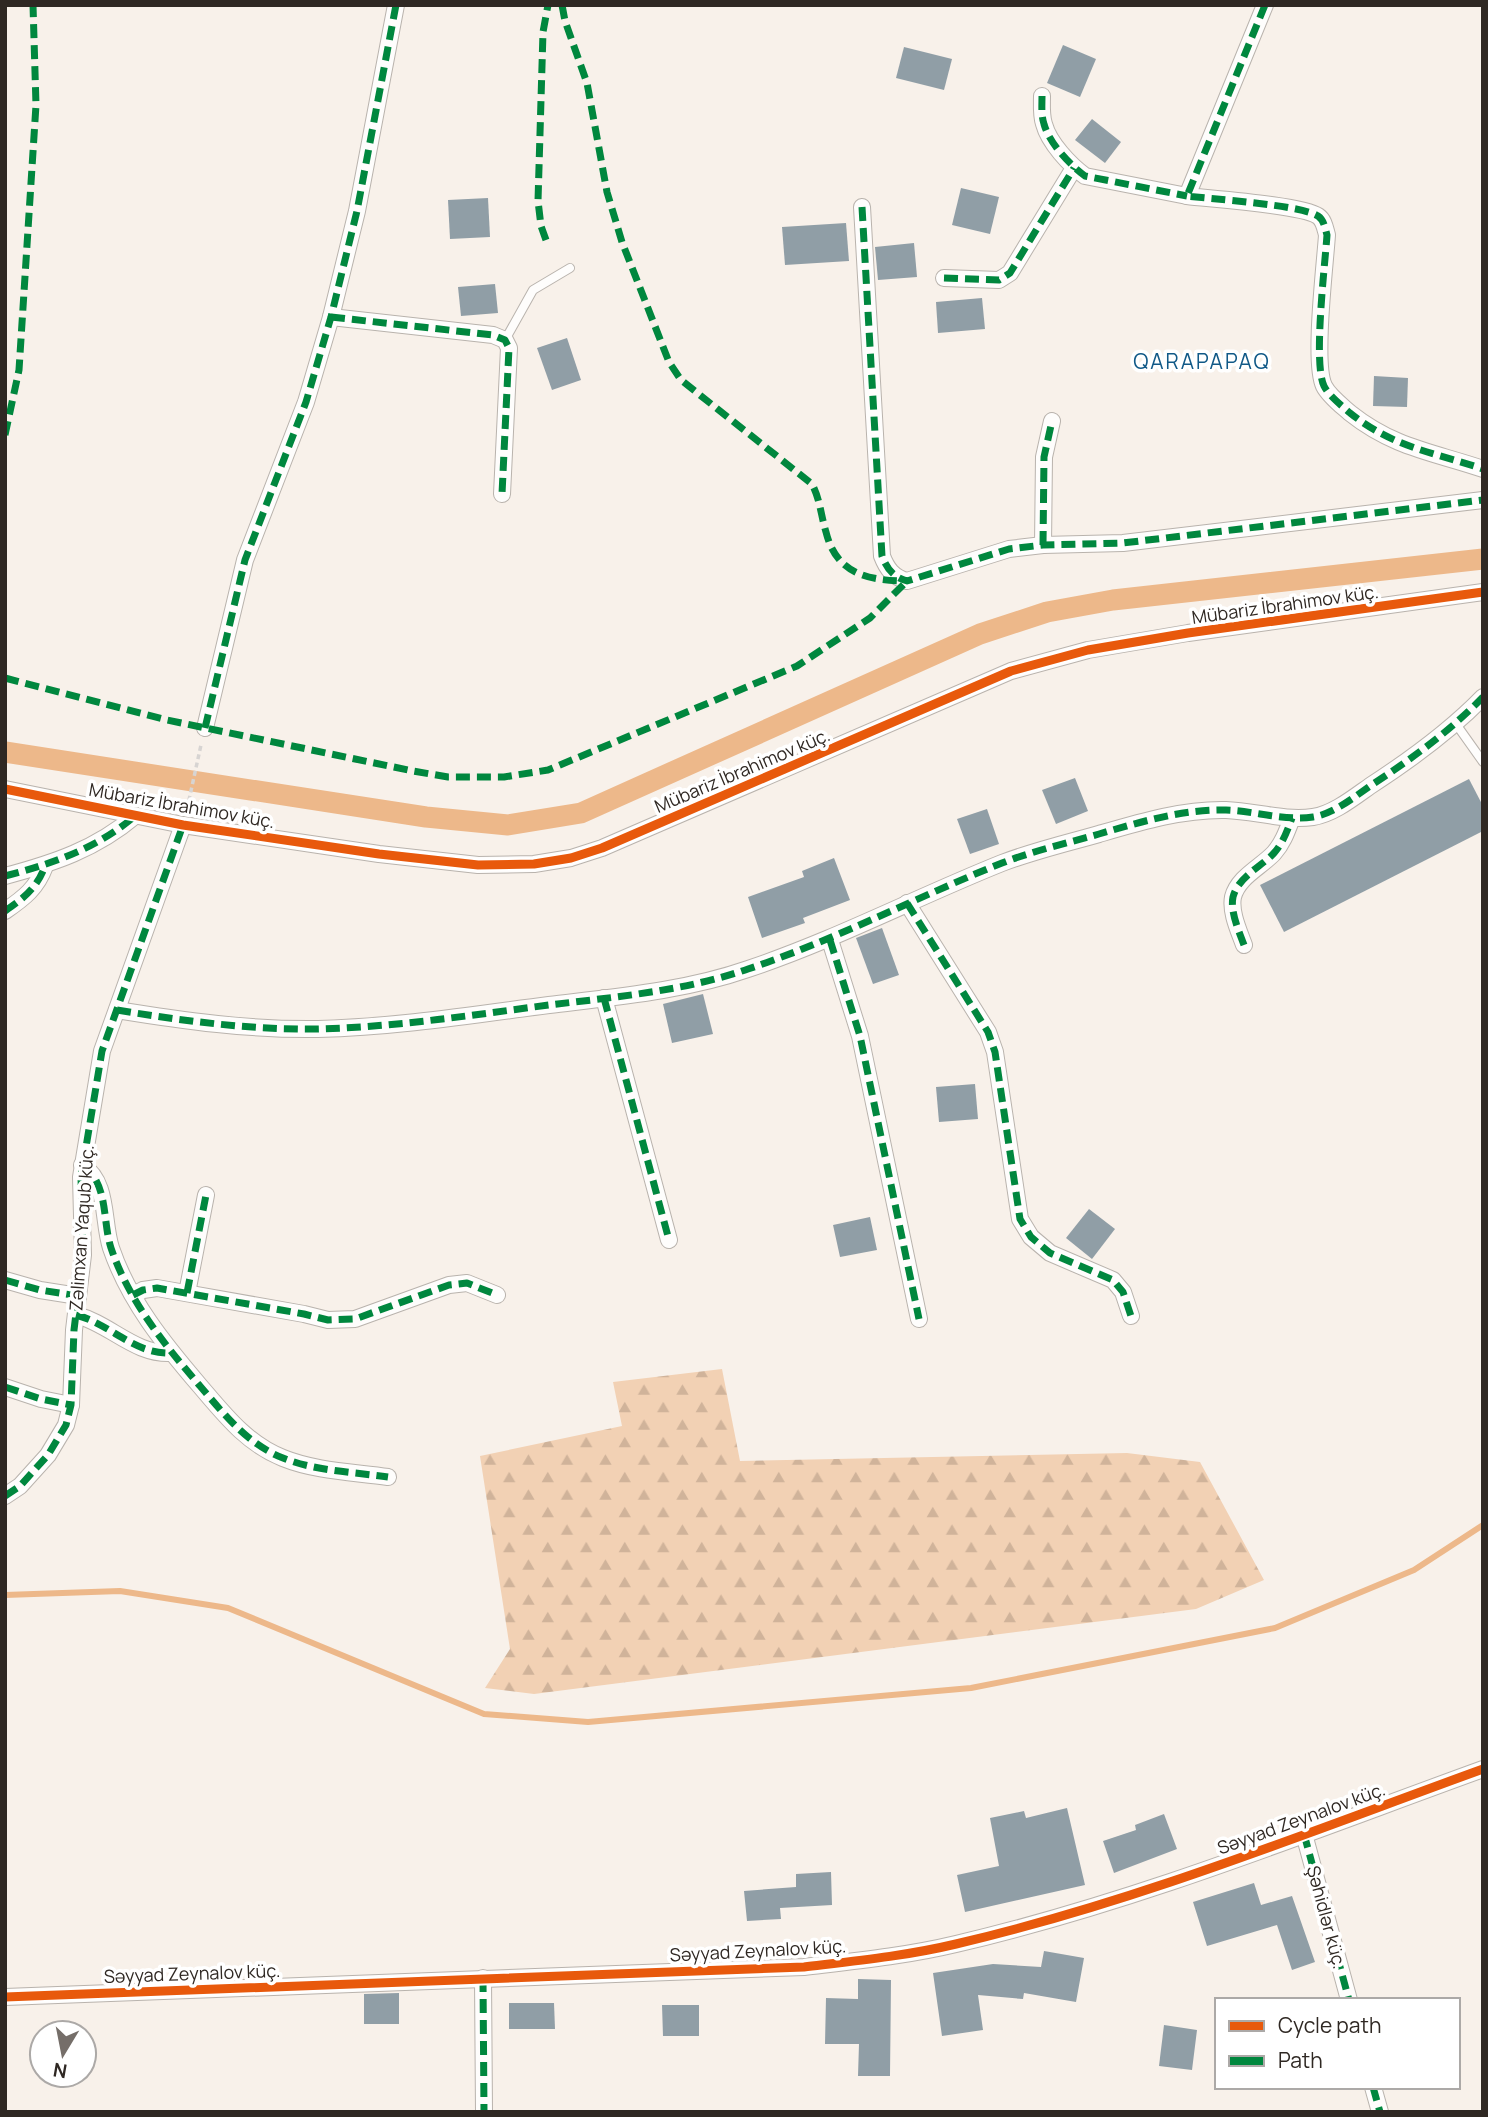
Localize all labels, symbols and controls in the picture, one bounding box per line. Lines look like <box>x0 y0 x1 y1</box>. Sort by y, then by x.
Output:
district label: QARAPAPAQ <box>1133 347 1271 375</box>
street label: Mübariz İbrahimov küç. <box>1190 579 1380 629</box>
street label: Mübariz İbrahimov küç. <box>651 722 833 818</box>
street label: Mübariz İbrahimov küç. <box>87 777 277 833</box>
street label: Zəlimxan Yaqub küç. <box>63 1144 99 1312</box>
street label: Səyyad Zeynalov küç. <box>1214 1776 1388 1860</box>
street label: Şəhidlər küç. <box>1302 1863 1352 1971</box>
street label: Səyyad Zeynalov küç. <box>669 1933 847 1967</box>
street label: Səyyad Zeynalov küç. <box>103 1958 281 1988</box>
legend <box>1215 1998 1460 2089</box>
text: Cycle path <box>1278 2011 1381 2039</box>
north arrow <box>28 2019 98 2089</box>
text: Path <box>1278 2046 1323 2074</box>
text: N <box>51 2057 69 2085</box>

